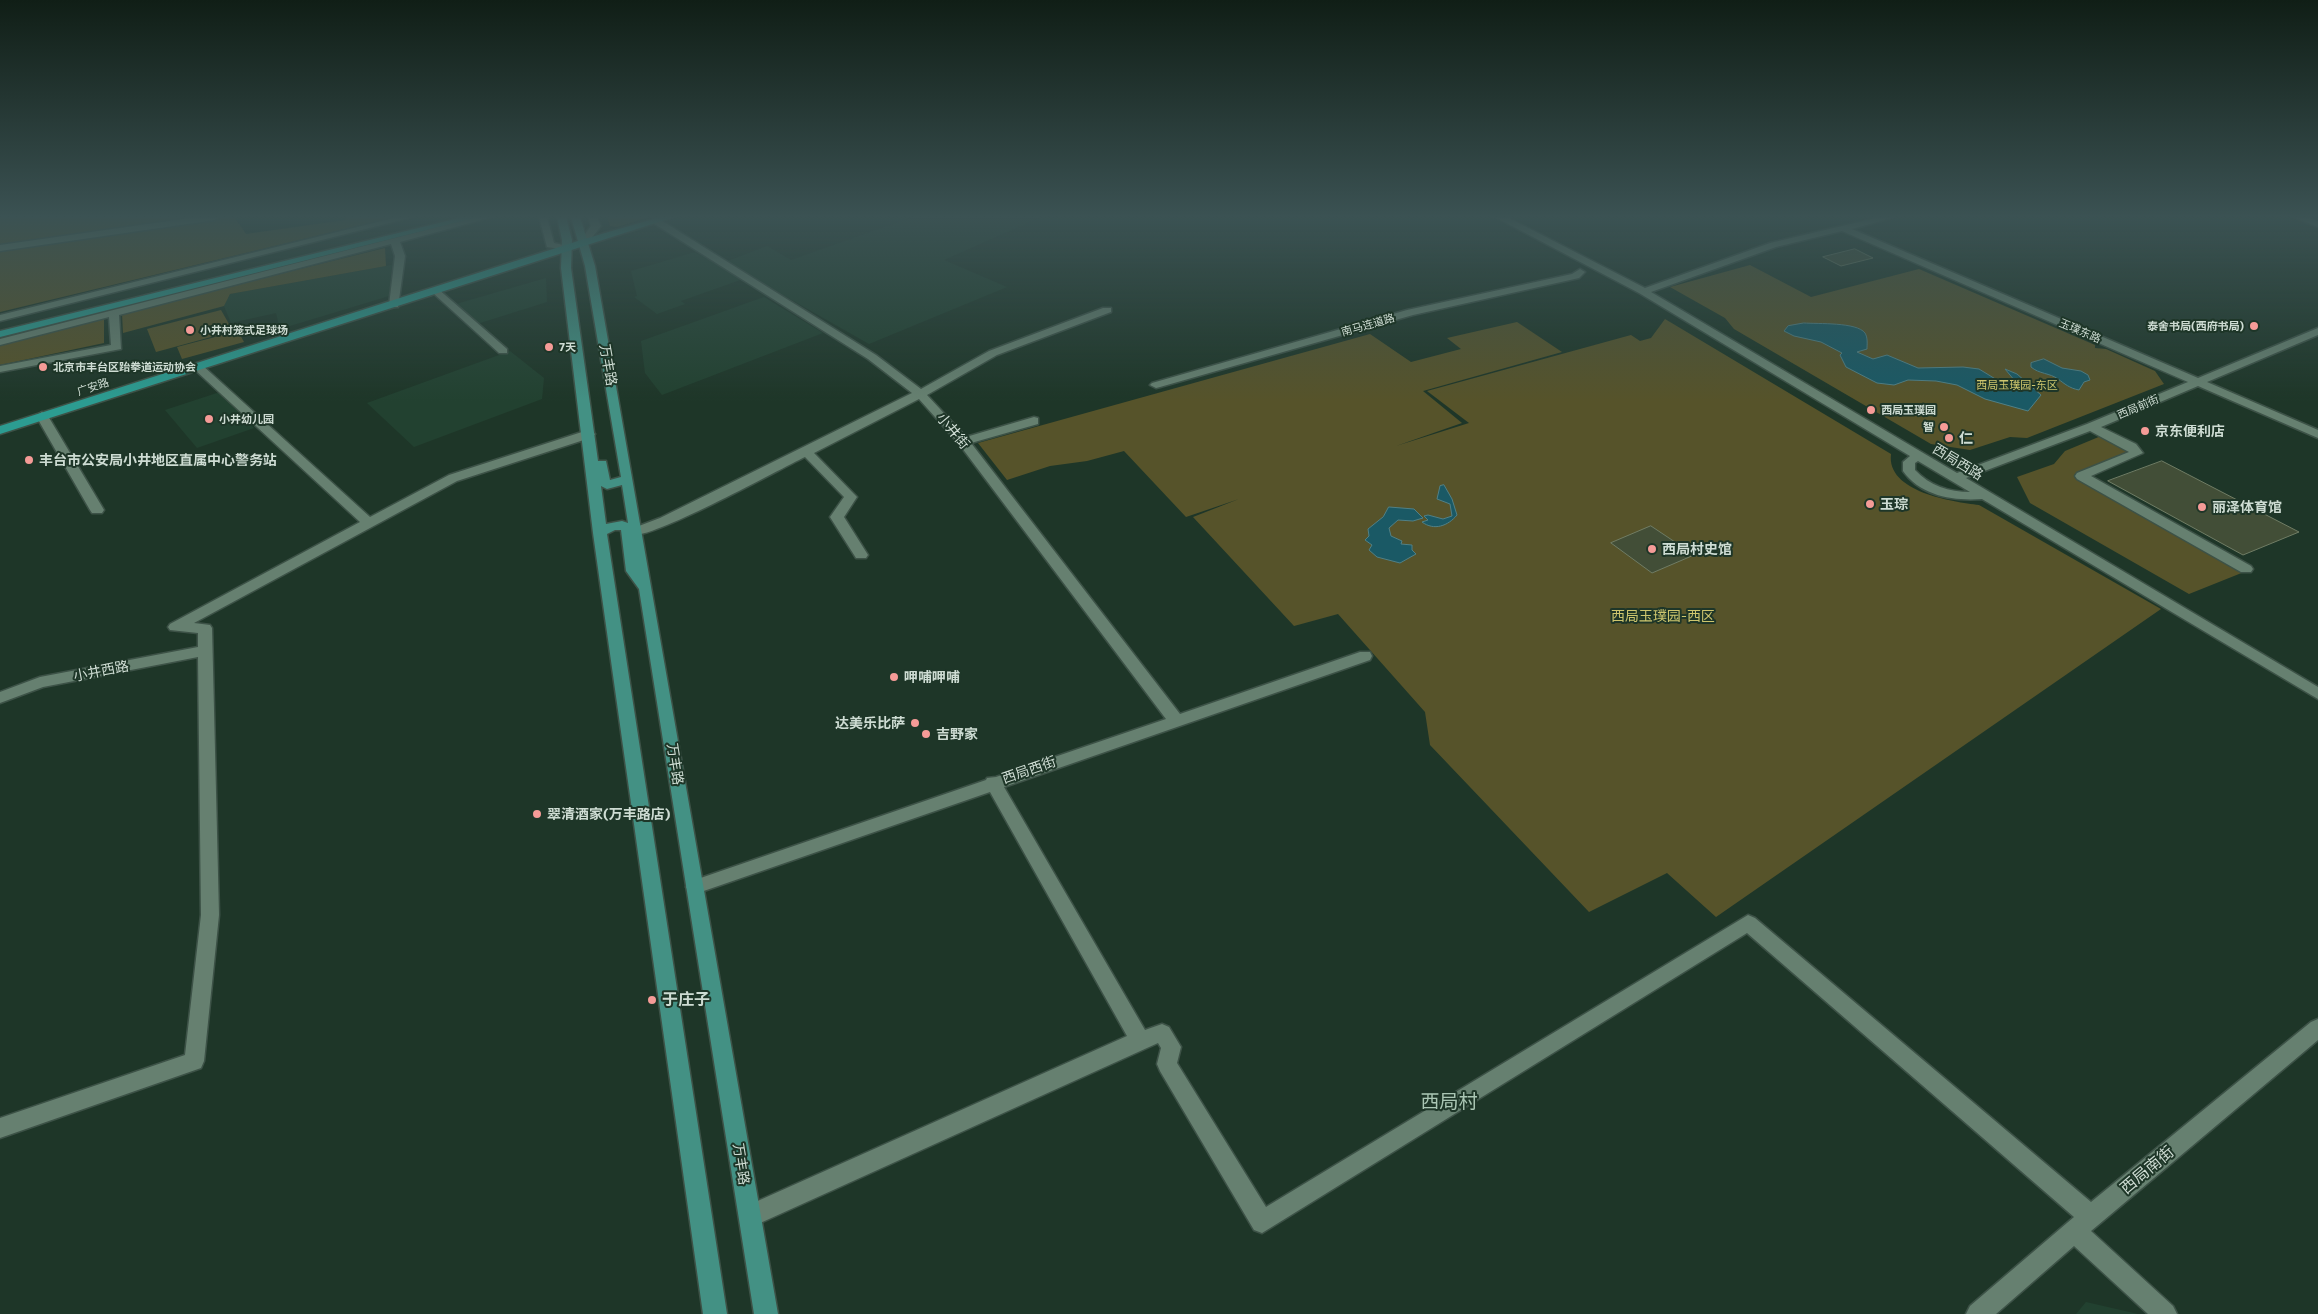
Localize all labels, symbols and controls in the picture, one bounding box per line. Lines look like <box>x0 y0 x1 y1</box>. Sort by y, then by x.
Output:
street label: 南马连道路 <box>1340 311 1396 339</box>
street label: 玉璞东路 <box>2057 316 2103 346</box>
place label: 泰舍书局(西府书局) <box>2147 319 2244 333</box>
marker: 泰舍书局(西府书局) <box>2248 320 2260 332</box>
place label: 小井村笼式足球场 <box>200 323 288 337</box>
marker: 小井村笼式足球场 <box>184 324 196 336</box>
place label: 7天 <box>559 340 576 354</box>
marker: 7天 <box>543 341 555 353</box>
street label: 万丰路 <box>596 343 620 387</box>
place label: 北京市丰台区跆拳道运动协会 <box>53 360 196 374</box>
marker: 北京市丰台区跆拳道运动协会 <box>37 361 49 373</box>
street label: 广安路 <box>75 376 111 398</box>
park label: 西局玉璞园-东区 <box>1976 378 2058 392</box>
street label: 西局前街 <box>2115 392 2161 422</box>
place label: 西局玉璞园 <box>1881 403 1936 417</box>
marker: 西局玉璞园 <box>1865 404 1877 416</box>
street label: 小井街 <box>933 410 973 452</box>
place label: 小井幼儿园 <box>219 412 274 426</box>
marker: 小井幼儿园 <box>203 413 215 425</box>
place label: 智 <box>1923 420 1934 434</box>
marker: 智 <box>1938 421 1950 433</box>
place label: 京东便利店 <box>2155 423 2225 439</box>
marker: 京东便利店 <box>2139 425 2151 437</box>
place label: 仁 <box>1959 430 1973 446</box>
marker: 仁 <box>1943 432 1955 444</box>
street label: 西局西路 <box>1930 440 1986 484</box>
place label: 丰台市公安局小井地区直属中心警务站 <box>39 452 277 468</box>
marker: 丰台市公安局小井地区直属中心警务站 <box>23 454 35 466</box>
place label: 玉琮 <box>1880 496 1908 512</box>
marker: 玉琮 <box>1864 498 1876 510</box>
place label: 丽泽体育馆 <box>2212 499 2282 515</box>
marker: 丽泽体育馆 <box>2196 501 2208 513</box>
place label: 西局村史馆 <box>1662 541 1732 557</box>
marker: 西局村史馆 <box>1646 543 1658 555</box>
park label: 西局玉璞园-西区 <box>1611 608 1715 624</box>
street label: 小井西路 <box>72 657 130 685</box>
place label: 呷哺呷哺 <box>904 669 960 685</box>
marker: 呷哺呷哺 <box>888 671 900 683</box>
place label: 达美乐比萨 <box>835 715 905 731</box>
marker: 达美乐比萨 <box>909 717 921 729</box>
place label: 吉野家 <box>936 726 978 742</box>
marker: 吉野家 <box>920 728 932 740</box>
street label: 万丰路 <box>663 742 687 786</box>
street label: 西局西街 <box>1000 753 1058 787</box>
place label: 翠清酒家(万丰路店) <box>547 806 671 822</box>
marker: 翠清酒家(万丰路店) <box>531 808 543 820</box>
place label: 于庄子 <box>662 990 710 1010</box>
marker: 于庄子 <box>646 994 658 1006</box>
district label: 西局村 <box>1421 1091 1477 1113</box>
street label: 万丰路 <box>729 1142 753 1186</box>
street label: 西局南街 <box>2116 1142 2178 1198</box>

